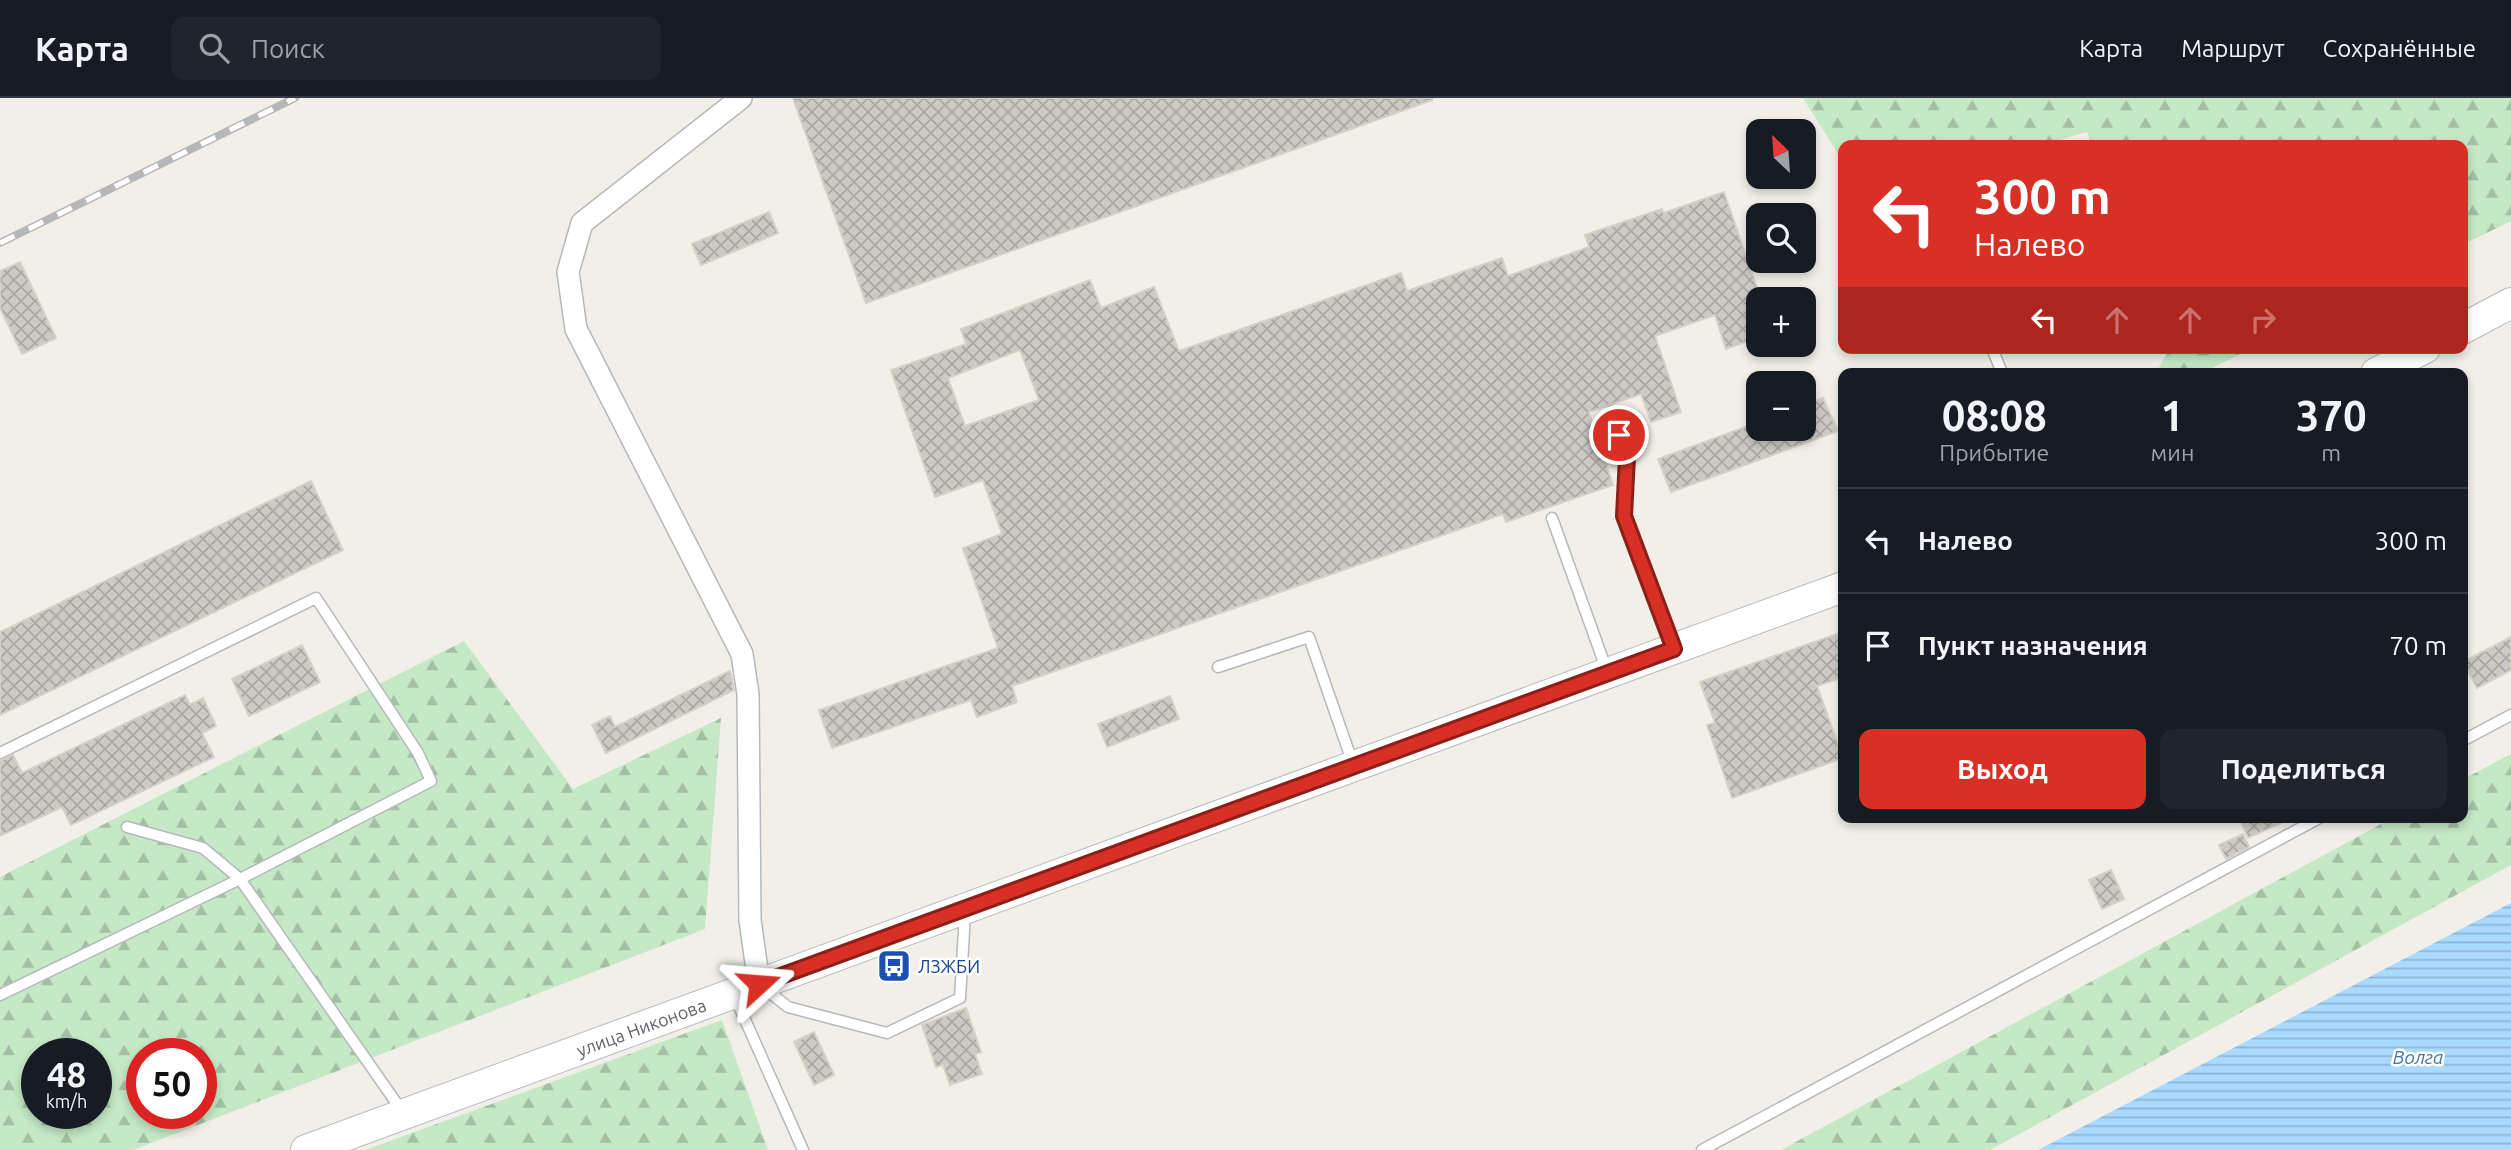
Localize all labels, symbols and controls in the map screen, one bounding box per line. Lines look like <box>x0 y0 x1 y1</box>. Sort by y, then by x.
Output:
search box <box>171 17 661 80</box>
icon: search <box>195 29 233 67</box>
text: Карта <box>35 30 129 67</box>
text: Поиск <box>251 34 325 63</box>
text: Карта <box>2079 35 2143 62</box>
text: Маршрут <box>2181 35 2285 62</box>
text: Сохранённые <box>2323 35 2476 62</box>
north arrow <box>1746 119 1816 189</box>
map controls <box>1746 119 1816 441</box>
icon: left <box>1859 168 1950 259</box>
text: 300 m <box>1974 168 2111 223</box>
button: search <box>1746 203 1816 273</box>
text: Налево <box>1974 226 2086 262</box>
button: + <box>1746 287 1816 357</box>
icon: left <box>2025 301 2063 339</box>
icon: ahead <box>2098 301 2136 339</box>
icon: ahead <box>2171 301 2209 339</box>
icon: right <box>2244 301 2282 339</box>
button: − <box>1746 371 1816 441</box>
text: 08:08 <box>1942 392 2047 439</box>
text: 1 <box>2161 392 2184 439</box>
text: 370 <box>2296 392 2367 439</box>
pin <box>1589 405 1649 465</box>
icon: arrive <box>1600 416 1638 454</box>
text: Прибытие <box>1939 440 2049 465</box>
text: мин <box>2151 440 2194 465</box>
text: m <box>2321 440 2341 465</box>
icon: left <box>1859 522 1897 560</box>
text: Налево <box>1918 526 2013 555</box>
text: 300 m <box>2375 526 2447 555</box>
icon: arrive <box>1859 627 1897 665</box>
text: Пункт назначения <box>1918 631 2148 660</box>
text: 70 m <box>2389 631 2447 660</box>
button: Выход <box>1859 729 2146 809</box>
button: Поделиться <box>2160 729 2447 809</box>
position arrow <box>722 947 796 1021</box>
bus stop icon: ЛЗЖБИ <box>875 947 913 985</box>
place label: ЛЗЖБИ <box>918 956 980 976</box>
street label: улица Никонова <box>574 994 709 1060</box>
speed limit sign: 50 <box>126 1038 217 1129</box>
water label: Волга <box>2393 1046 2443 1068</box>
text: 48 <box>47 1054 86 1094</box>
text: km/h <box>46 1091 87 1111</box>

